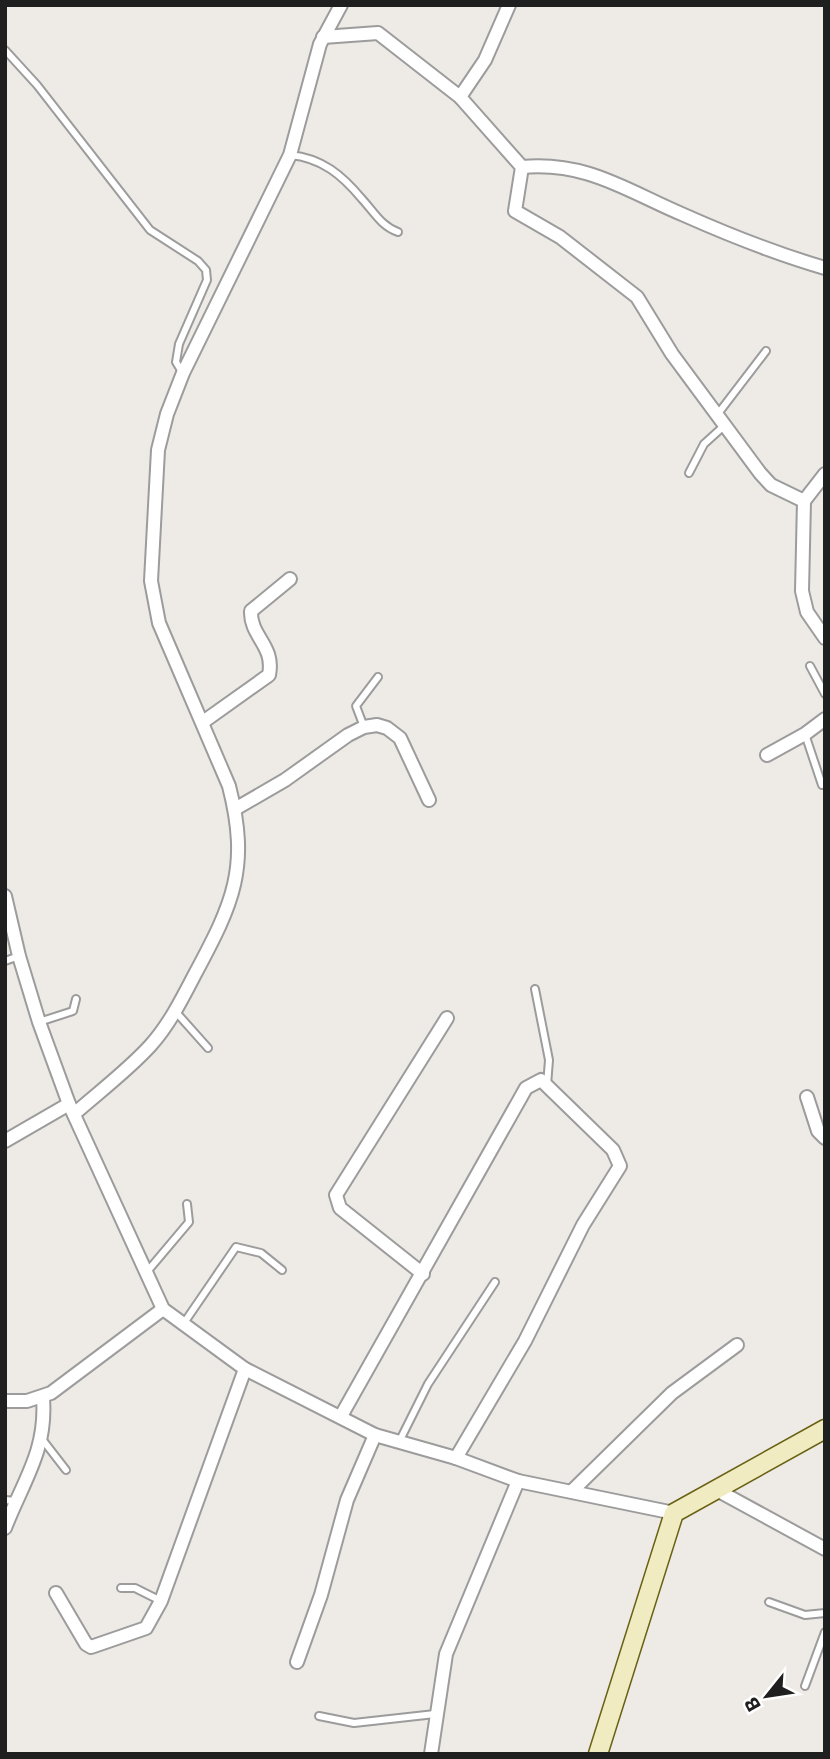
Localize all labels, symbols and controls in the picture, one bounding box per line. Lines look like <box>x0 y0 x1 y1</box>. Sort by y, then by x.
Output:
north arrow <box>732 1661 802 1731</box>
text: B <box>739 1694 765 1716</box>

